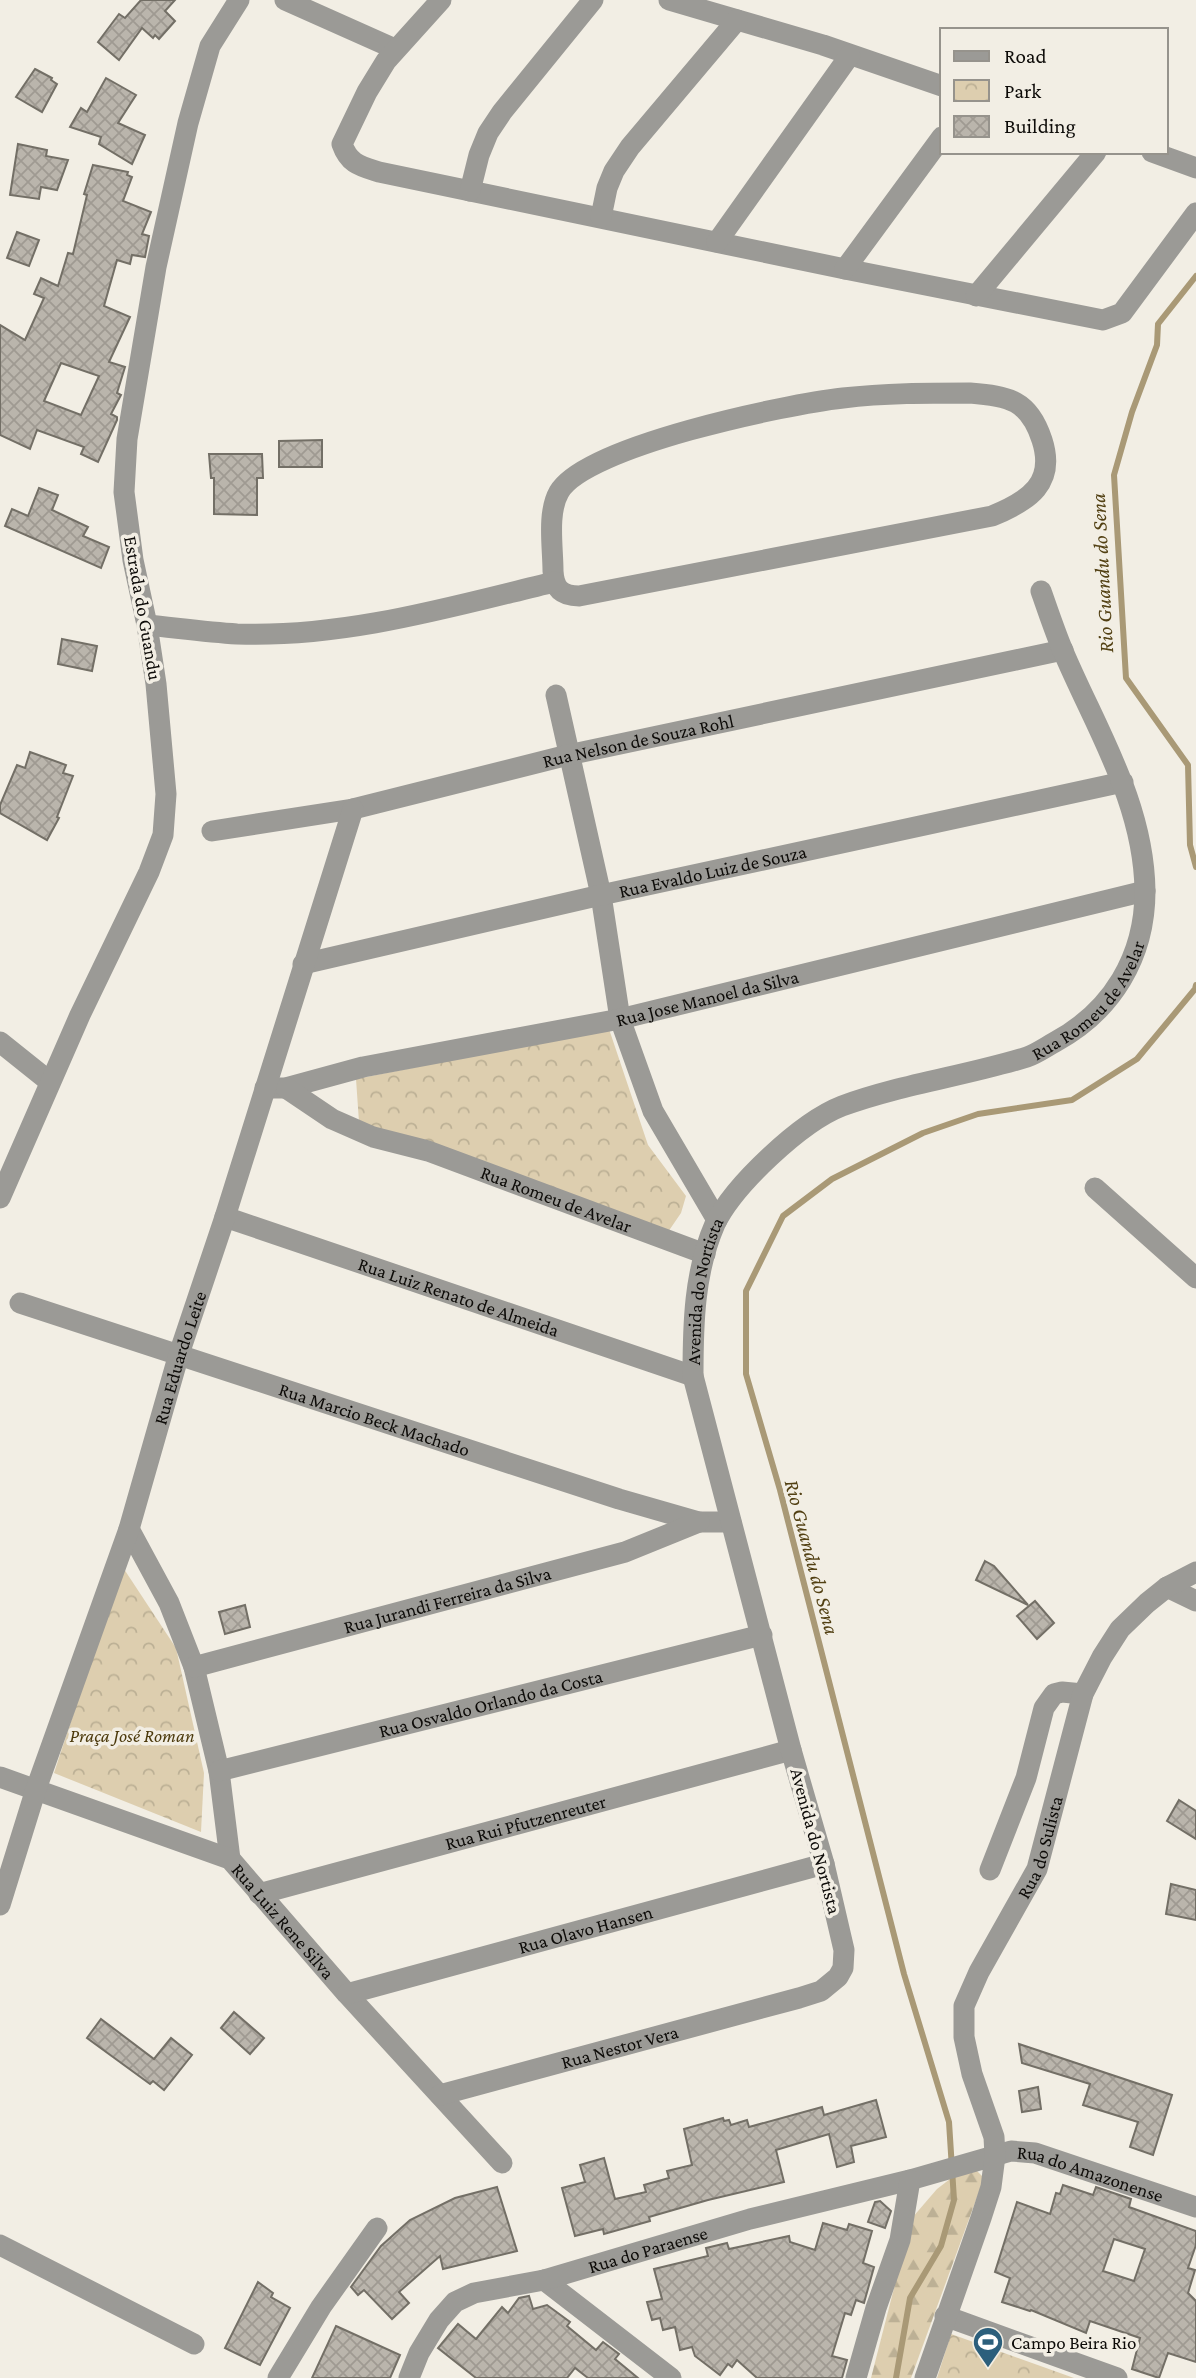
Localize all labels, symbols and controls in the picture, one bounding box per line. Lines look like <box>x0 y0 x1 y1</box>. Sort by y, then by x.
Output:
legend <box>940 28 1168 154</box>
text: Road <box>1004 44 1047 68</box>
text: Park <box>1004 79 1041 103</box>
text: Building <box>1004 114 1076 138</box>
water label: Rio Guandu do Sena <box>1086 492 1118 653</box>
street label: Estrada do Guandu <box>120 534 166 682</box>
street label: Rua Nelson de Souza Rohl <box>540 710 736 771</box>
street label: Rua Evaldo Luiz de Souza <box>617 840 808 901</box>
street label: Rua Romeu de Avelar <box>1028 938 1148 1064</box>
street label: Rua Jose Manoel da Silva <box>614 965 801 1030</box>
street label: Rua Romeu de Avelar <box>478 1161 635 1236</box>
street label: Avenida do Nortista <box>683 1213 727 1365</box>
street label: Rua Luiz Renato de Almeida <box>356 1253 562 1340</box>
street label: Rua Eduardo Leite <box>149 1288 210 1427</box>
street label: Rua Marcio Beck Machado <box>276 1378 473 1460</box>
water label: Rio Guandu do Sena <box>780 1477 844 1637</box>
street label: Rua Jurandi Ferreira da Silva <box>341 1562 553 1637</box>
street label: Rua Osvaldo Orlando da Costa <box>376 1665 605 1741</box>
park label: Praça José Roman <box>69 1725 195 1746</box>
street label: Avenida do Nortista <box>786 1766 846 1916</box>
street label: Rua Rui Pfutzenreuter <box>443 1790 608 1854</box>
street label: Rua do Sulista <box>1012 1793 1066 1902</box>
street label: Rua Luiz Rene Silva <box>228 1859 339 1983</box>
street label: Rua Olavo Hansen <box>516 1901 655 1957</box>
street label: Rua Nestor Vera <box>559 2021 681 2072</box>
street label: Rua do Amazonense <box>1016 2141 1166 2206</box>
street label: Rua do Paraense <box>586 2222 710 2277</box>
sports icon: Campo Beira Rio <box>971 2325 1005 2369</box>
place label: Campo Beira Rio <box>1011 2332 1137 2353</box>

